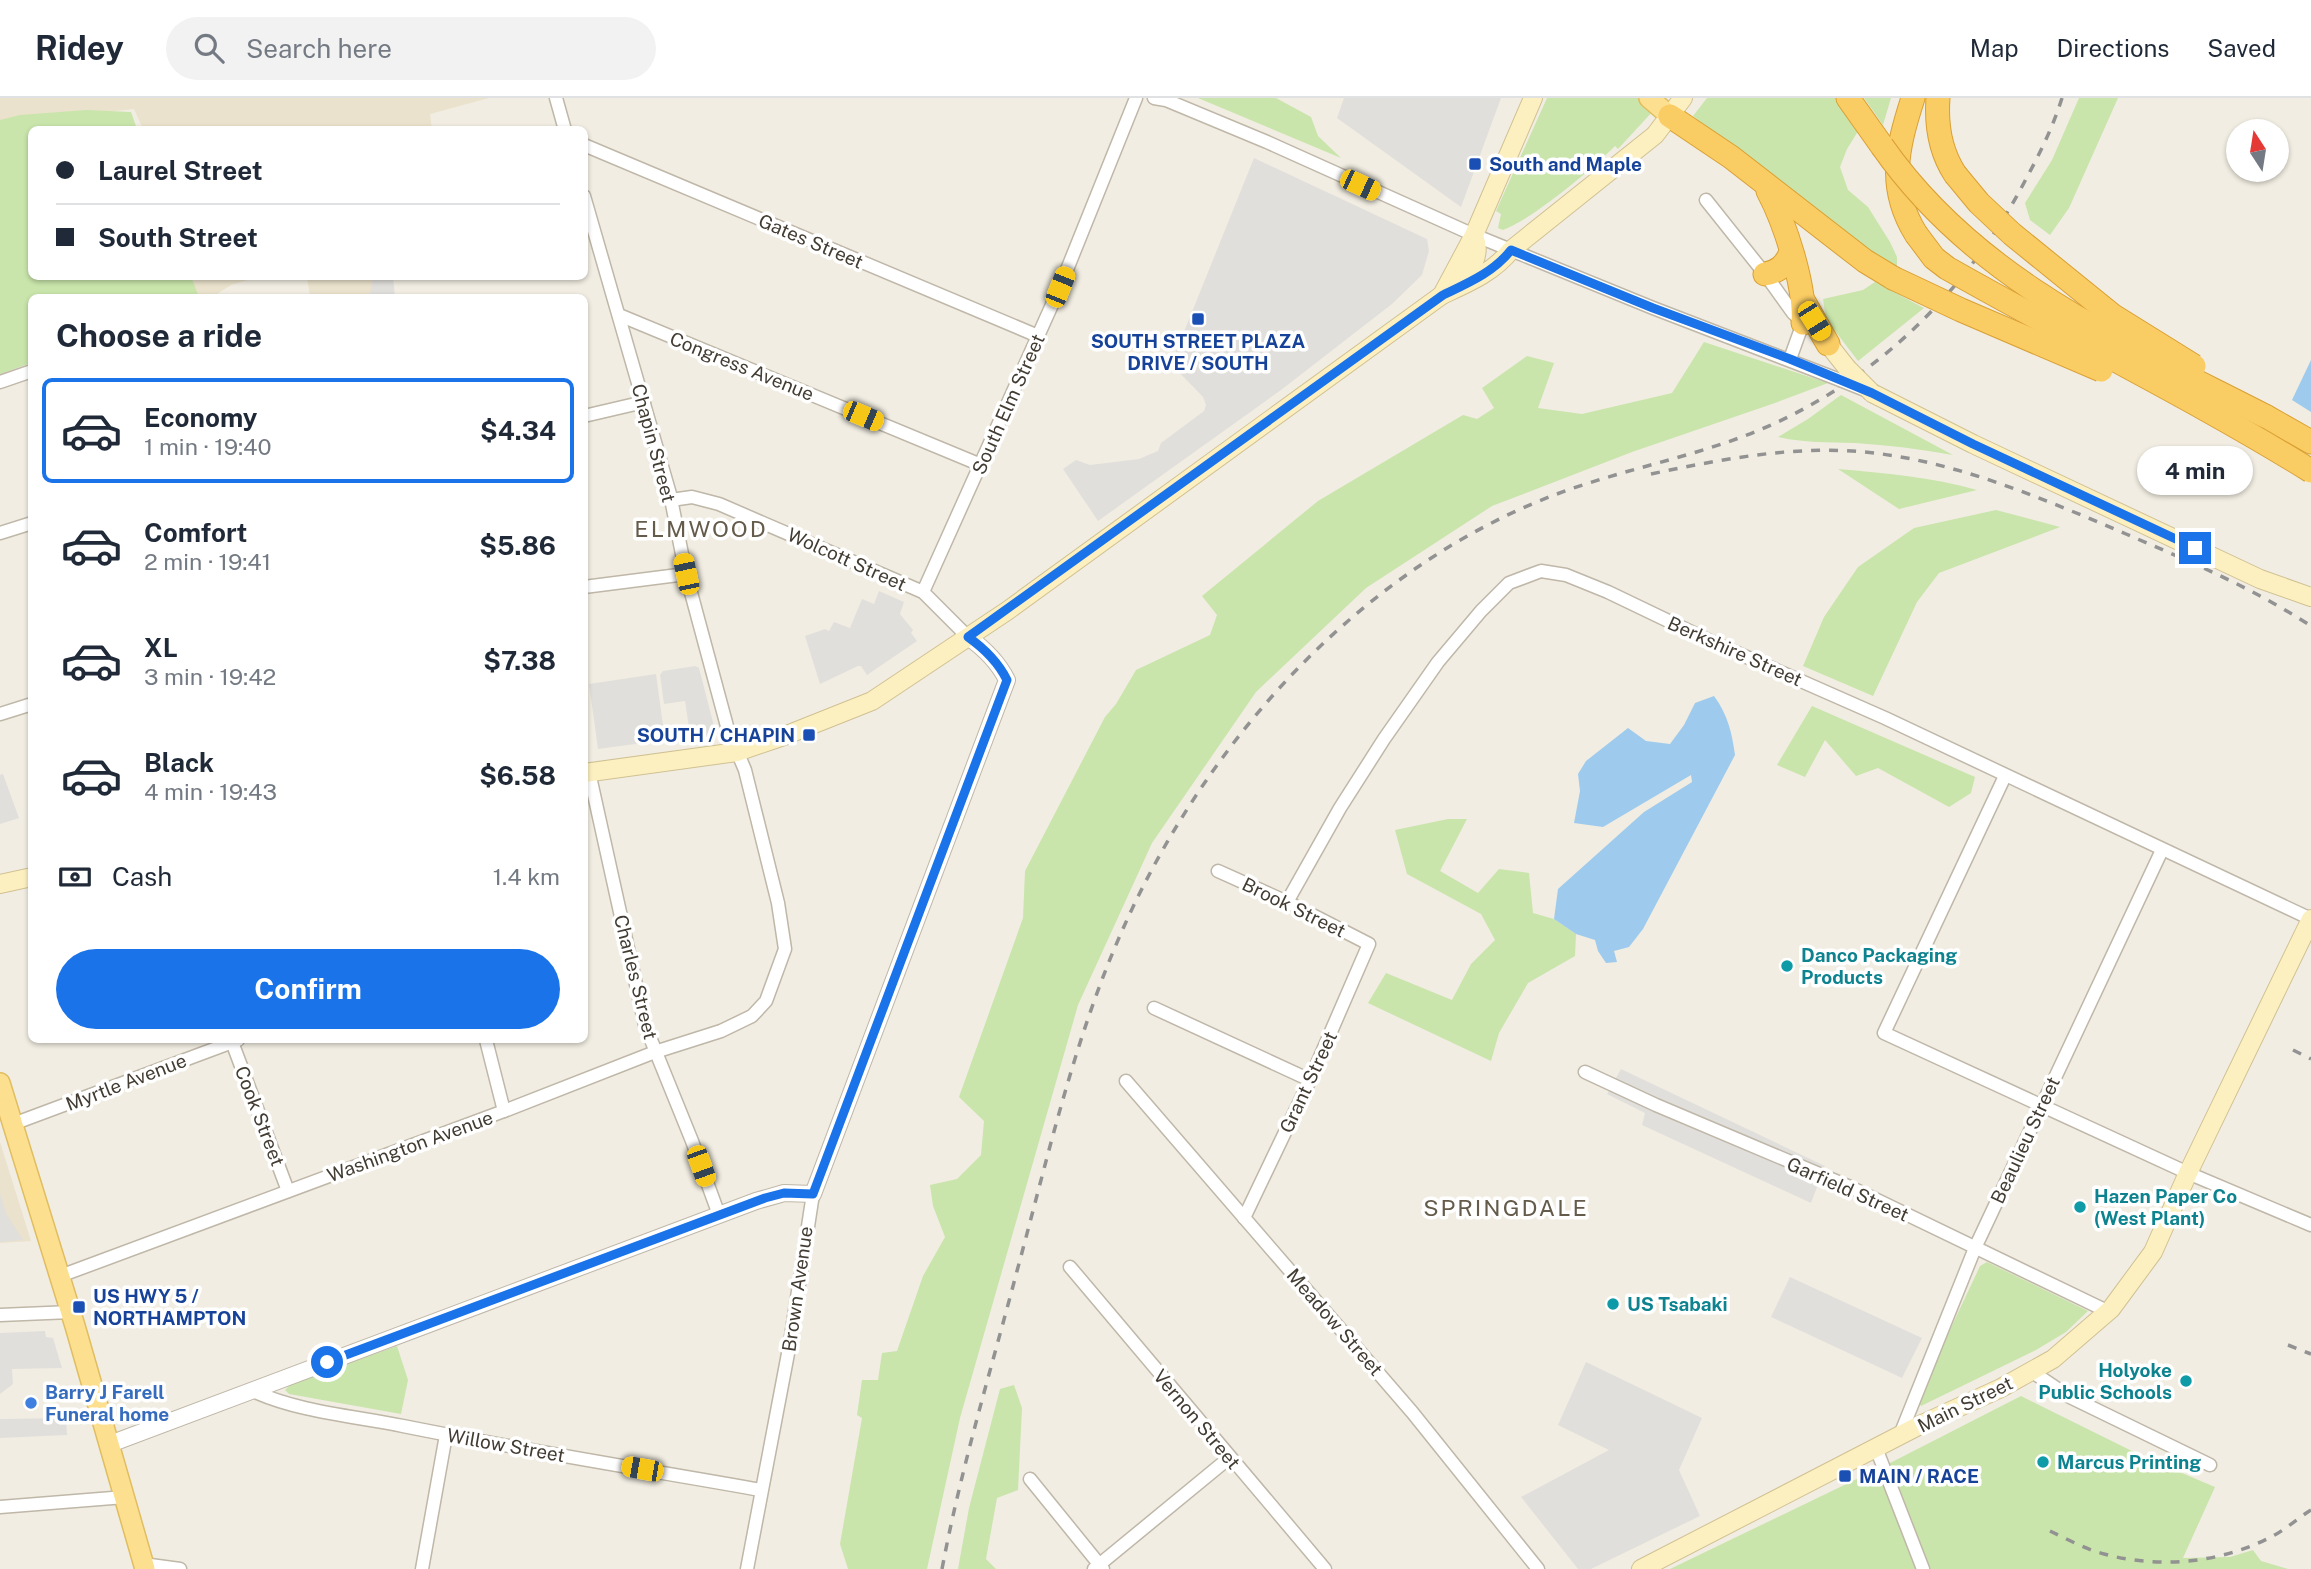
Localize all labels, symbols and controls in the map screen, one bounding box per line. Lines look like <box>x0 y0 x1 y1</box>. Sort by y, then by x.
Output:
search box <box>166 17 656 80</box>
text: Ridey <box>35 29 124 67</box>
icon: search <box>190 29 228 67</box>
text: Search here <box>246 33 392 64</box>
text: Map <box>1970 34 2019 62</box>
text: Directions <box>2057 34 2169 62</box>
text: Saved <box>2207 34 2276 62</box>
north arrow <box>2226 119 2289 182</box>
map controls <box>2226 119 2289 182</box>
place label: South and Maple <box>1489 153 1642 175</box>
text: Laurel Street <box>98 155 263 186</box>
marker: South and Maple <box>1467 156 1483 172</box>
car <box>1337 167 1384 203</box>
street label: Gates Street <box>755 209 867 273</box>
text: South Street <box>98 222 258 253</box>
car <box>1043 264 1078 310</box>
car <box>1794 298 1835 344</box>
marker: SOUTH STREET PLAZA DRIVE / SOUTH <box>1190 311 1206 327</box>
text: Choose a ride <box>56 317 262 354</box>
street label: Congress Avenue <box>667 327 817 405</box>
street label: South Elm Street <box>967 330 1049 478</box>
place label: SOUTH STREET PLAZA DRIVE / SOUTH <box>1091 330 1305 374</box>
street label: Chapin Street <box>628 381 680 505</box>
car <box>840 398 887 434</box>
icon: car <box>60 399 123 462</box>
text: Economy <box>144 402 257 433</box>
text: $4.34 <box>480 415 556 446</box>
text: 1 min · 19:40 <box>144 433 272 460</box>
callout: 4 min <box>2137 447 2253 496</box>
text: 4 min <box>2165 457 2225 484</box>
icon: car <box>60 514 123 577</box>
district label: ELMWOOD <box>634 515 768 542</box>
text: Comfort <box>144 517 247 548</box>
street label: Wolcott Street <box>784 523 910 595</box>
text: $5.86 <box>479 530 556 561</box>
route end <box>2179 532 2211 564</box>
text: 2 min · 19:41 <box>144 548 271 575</box>
car <box>672 551 701 597</box>
street label: Berkshire Street <box>1664 611 1806 691</box>
icon: car <box>60 629 123 692</box>
text: XL <box>144 632 178 663</box>
text: $7.38 <box>483 645 556 676</box>
text: 3 min · 19:42 <box>144 663 276 690</box>
place label: SOUTH / CHAPIN <box>637 724 795 746</box>
marker: SOUTH / CHAPIN <box>801 727 817 743</box>
icon: car <box>60 744 123 807</box>
text: Black <box>144 747 214 778</box>
text: $6.58 <box>479 760 556 791</box>
text: 4 min · 19:43 <box>144 778 277 805</box>
icon: cash <box>56 858 94 896</box>
text: Cash <box>112 861 172 892</box>
text: 1.4 km <box>493 863 560 890</box>
street label: Brook Street <box>1239 872 1349 942</box>
street label: Charles Street <box>610 912 662 1042</box>
place label: Danco Packaging Products <box>1801 944 1957 988</box>
button: Confirm <box>56 949 560 1029</box>
marker: Danco Packaging Products <box>1779 958 1795 974</box>
street label: Grant Street <box>1275 1028 1341 1136</box>
street label: Myrtle Avenue <box>63 1049 189 1115</box>
street label: Cook Street <box>231 1063 289 1169</box>
street label: Beaulieu Street <box>1986 1073 2064 1207</box>
street label: Washington Avenue <box>324 1106 496 1186</box>
car <box>684 1143 719 1189</box>
street label: Garfield Street <box>1784 1152 1912 1226</box>
place label: Hazen Paper Co (West Plant) <box>2094 1185 2237 1229</box>
district label: SPRINGDALE <box>1423 1194 1589 1221</box>
marker: Hazen Paper Co (West Plant) <box>2072 1199 2088 1215</box>
street label: Brown Avenue <box>777 1225 817 1353</box>
street label: Meadow Street <box>1283 1264 1387 1380</box>
place label: US HWY 5 / NORTHAMPTON <box>93 1285 246 1329</box>
place label: US Tsabaki <box>1627 1293 1728 1315</box>
marker: US Tsabaki <box>1605 1296 1621 1312</box>
marker: US HWY 5 / NORTHAMPTON <box>71 1299 87 1315</box>
route start <box>311 1346 343 1378</box>
place label: Holyoke Public Schools <box>2038 1359 2172 1403</box>
street label: Vernon Street <box>1149 1365 1245 1473</box>
street label: Main Street <box>1914 1371 2016 1437</box>
marker: Holyoke Public Schools <box>2178 1373 2194 1389</box>
place label: Barry J Farell Funeral home <box>45 1381 169 1425</box>
marker: Barry J Farell Funeral home <box>23 1395 39 1411</box>
street label: Willow Street <box>445 1424 567 1466</box>
place label: Marcus Printing <box>2057 1451 2201 1473</box>
marker: Marcus Printing <box>2035 1454 2051 1470</box>
car <box>620 1455 665 1483</box>
place label: MAIN / RACE <box>1859 1465 1979 1487</box>
marker: MAIN / RACE <box>1837 1468 1853 1484</box>

